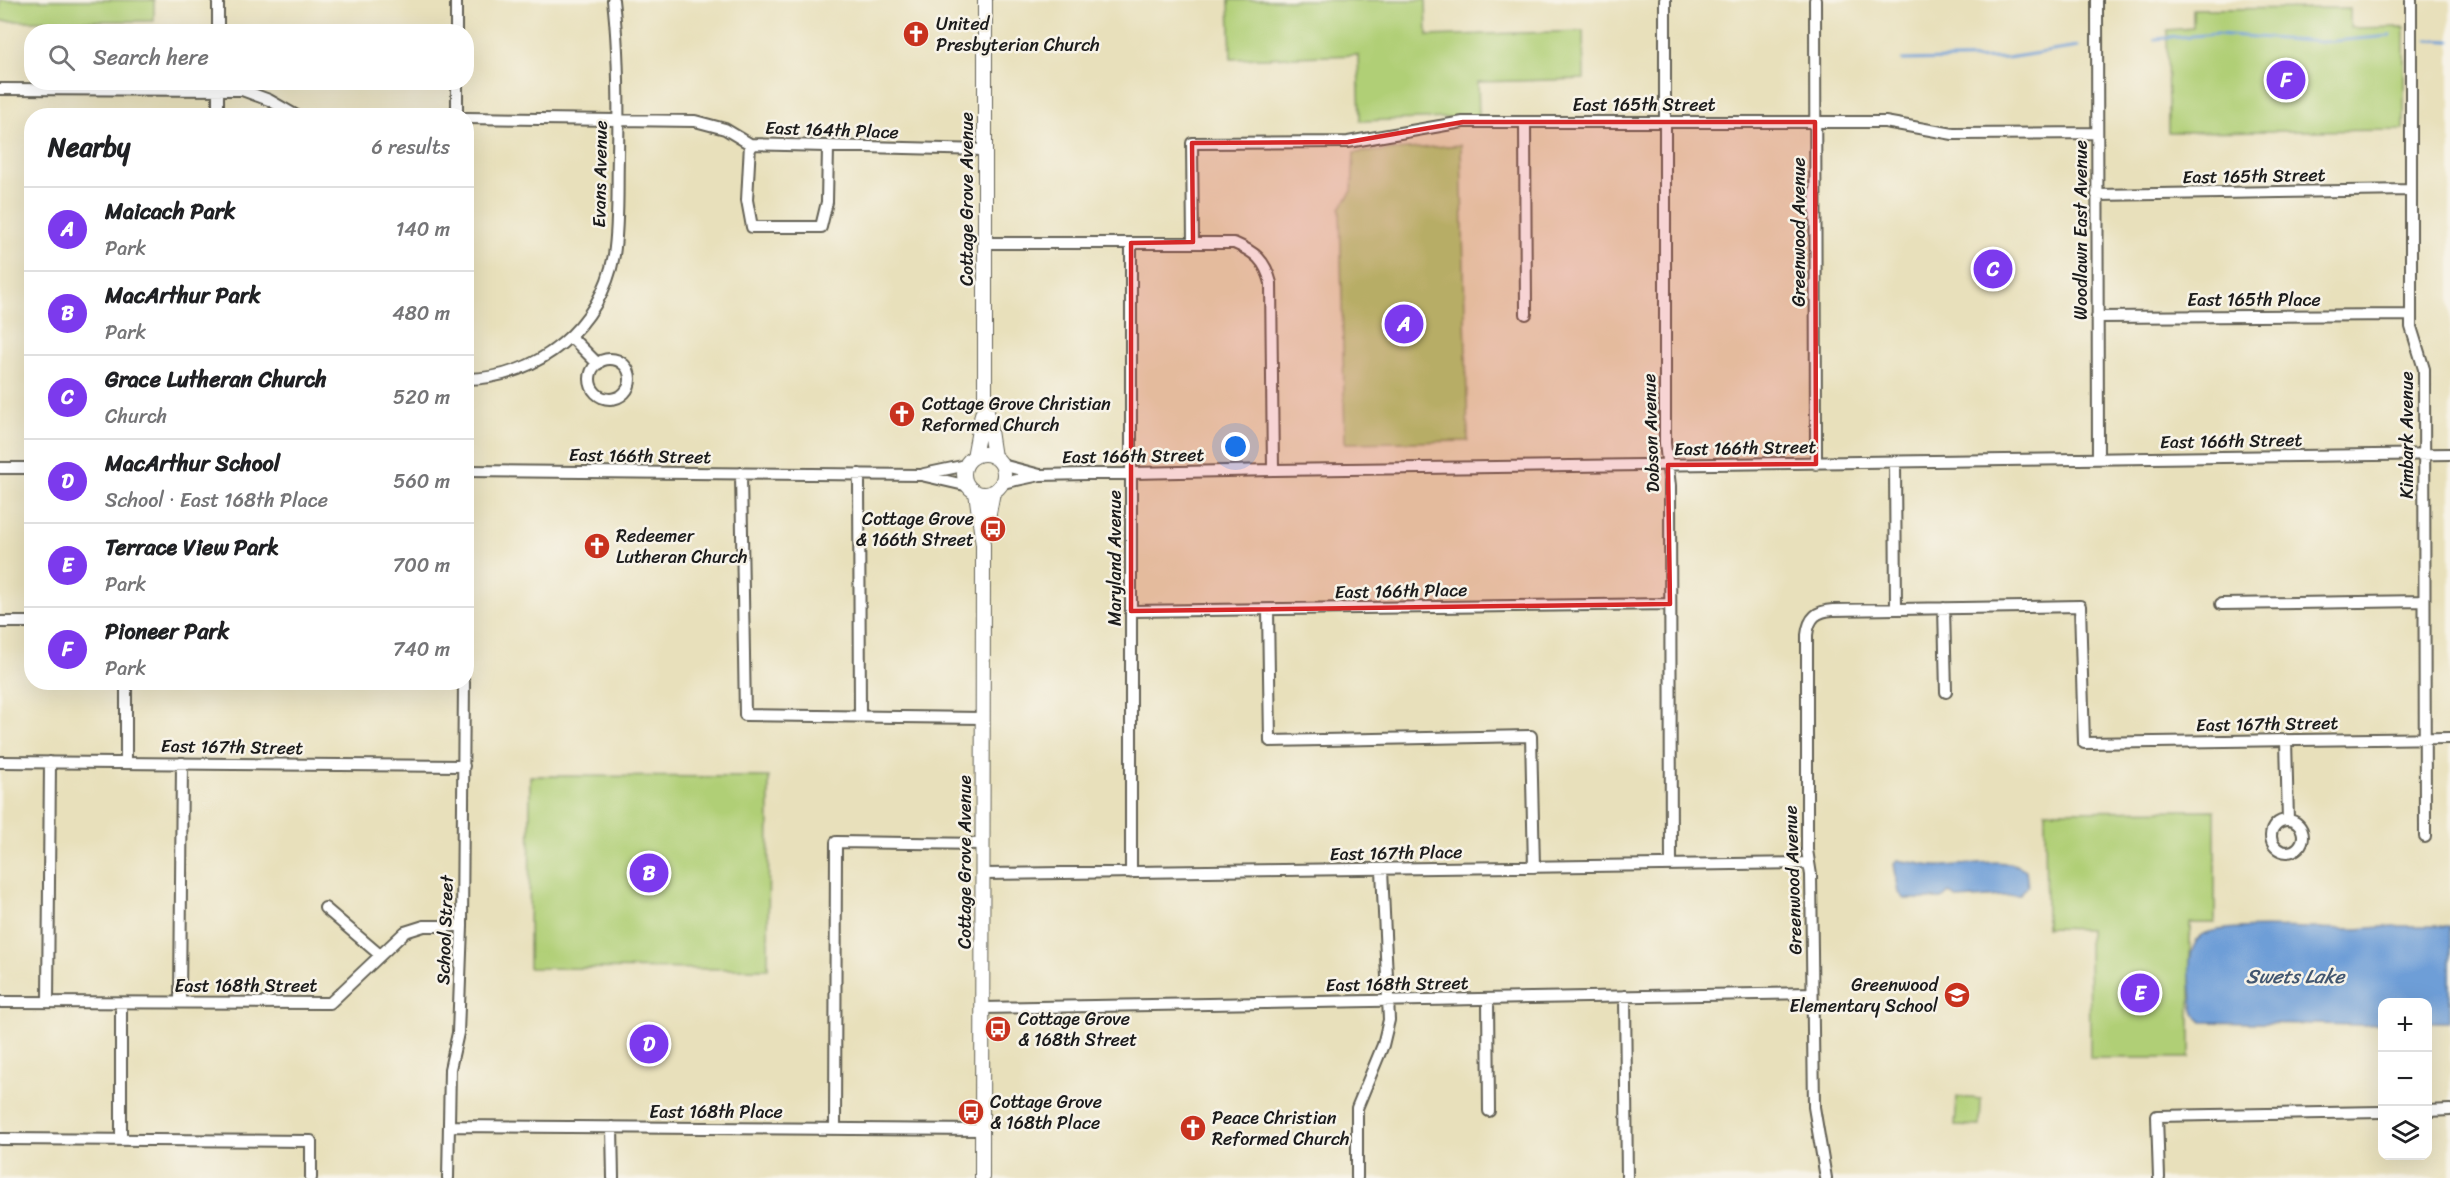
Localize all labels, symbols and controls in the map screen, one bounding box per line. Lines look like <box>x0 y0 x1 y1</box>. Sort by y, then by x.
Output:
place label: United Presbyterian Church <box>936 8 1100 61</box>
church icon: United Presbyterian Church <box>901 19 931 49</box>
search box <box>24 24 474 90</box>
text: Search here <box>93 38 209 77</box>
icon: search <box>45 41 78 74</box>
pin: F <box>2266 58 2306 103</box>
street label: East 165th Street <box>1572 89 1716 121</box>
street label: East 164th Place <box>765 112 899 148</box>
street label: Cottage Grove Avenue <box>951 112 983 286</box>
street label: Evans Avenue <box>583 120 617 228</box>
text: Nearby <box>48 124 130 170</box>
text: 6 results <box>371 130 450 165</box>
street label: Woodlawn East Avenue <box>2065 140 2097 320</box>
street label: Greenwood Avenue <box>1783 157 1815 307</box>
street label: East 165th Street <box>2182 159 2326 193</box>
text: Maicach Park <box>105 192 235 231</box>
text: A <box>61 212 74 247</box>
text: 140 m <box>396 212 450 247</box>
text: Park <box>105 231 146 266</box>
pin: C <box>1974 246 2012 292</box>
text: MacArthur Park <box>105 276 260 315</box>
street label: East 165th Place <box>2187 284 2321 316</box>
text: B <box>61 296 74 331</box>
text: 480 m <box>392 296 450 331</box>
pin: A <box>1384 302 1424 346</box>
text: Park <box>105 315 146 350</box>
text: Grace Lutheran Church <box>105 360 327 399</box>
street label: Kimbark Avenue <box>2391 371 2423 499</box>
street label: Dobson Avenue <box>1633 373 1669 493</box>
text: C <box>61 380 74 415</box>
text: 520 m <box>393 380 450 415</box>
place label: Cottage Grove Christian Reformed Church <box>922 388 1111 441</box>
text: Church <box>105 399 167 434</box>
church icon: Cottage Grove Christian Reformed Church <box>887 399 917 429</box>
street label: East 166th Street <box>2160 424 2303 458</box>
street label: East 166th Street <box>1674 431 1817 465</box>
your location <box>1221 432 1250 461</box>
street label: East 166th Street <box>569 439 712 473</box>
street label: East 166th Street <box>1062 439 1205 473</box>
text: MacArthur School <box>105 444 280 483</box>
text: D <box>62 464 73 499</box>
text: 560 m <box>393 464 450 499</box>
text: School · East 168th Place <box>105 483 328 518</box>
street label: Maryland Avenue <box>1099 490 1131 626</box>
place label: Cottage Grove & 166th Street <box>855 503 974 556</box>
bus stop icon: Cottage Grove & 166th Street <box>978 514 1008 544</box>
place label: Redeemer Lutheran Church <box>616 520 747 573</box>
text: Terrace View Park <box>105 528 279 567</box>
church icon: Redeemer Lutheran Church <box>582 531 612 561</box>
text: E <box>62 548 73 583</box>
text: 700 m <box>393 548 450 583</box>
text: Park <box>105 567 146 602</box>
street label: East 166th Place <box>1334 574 1468 608</box>
text: Pioneer Park <box>105 612 229 651</box>
text: F <box>62 632 73 667</box>
text: 740 m <box>393 632 450 667</box>
text: Park <box>105 651 146 686</box>
street label: East 167th Street <box>2196 707 2339 741</box>
street label: East 167th Street <box>161 730 304 764</box>
street label: Cottage Grove Avenue <box>949 775 981 949</box>
street label: Greenwood Avenue <box>1774 805 1812 955</box>
street label: East 167th Place <box>1329 836 1463 870</box>
pin: B <box>630 850 668 896</box>
street label: School Street <box>427 874 463 985</box>
water label: Swets Lake <box>2246 959 2347 994</box>
street label: East 168th Street <box>1325 967 1469 1001</box>
place label: Greenwood Elementary School <box>1789 969 1940 1022</box>
street label: East 168th Street <box>175 970 318 1002</box>
pin: E <box>2120 970 2160 1016</box>
school or university icon: Greenwood Elementary School <box>1942 980 1972 1010</box>
map controls <box>2378 998 2432 1160</box>
button: + <box>2378 998 2432 1052</box>
place label: Cottage Grove & 168th Street <box>1018 1003 1137 1056</box>
bus stop icon: Cottage Grove & 168th Street <box>983 1014 1013 1044</box>
pin: D <box>630 1022 668 1066</box>
button: − <box>2378 1052 2432 1106</box>
place label: Cottage Grove & 168th Place <box>990 1086 1102 1139</box>
street label: East 168th Place <box>649 1096 783 1128</box>
bus stop icon: Cottage Grove & 168th Place <box>956 1097 986 1127</box>
place label: Peace Christian Reformed Church <box>1212 1102 1349 1155</box>
button: layers <box>2378 1106 2432 1160</box>
church icon: Peace Christian Reformed Church <box>1178 1113 1208 1143</box>

